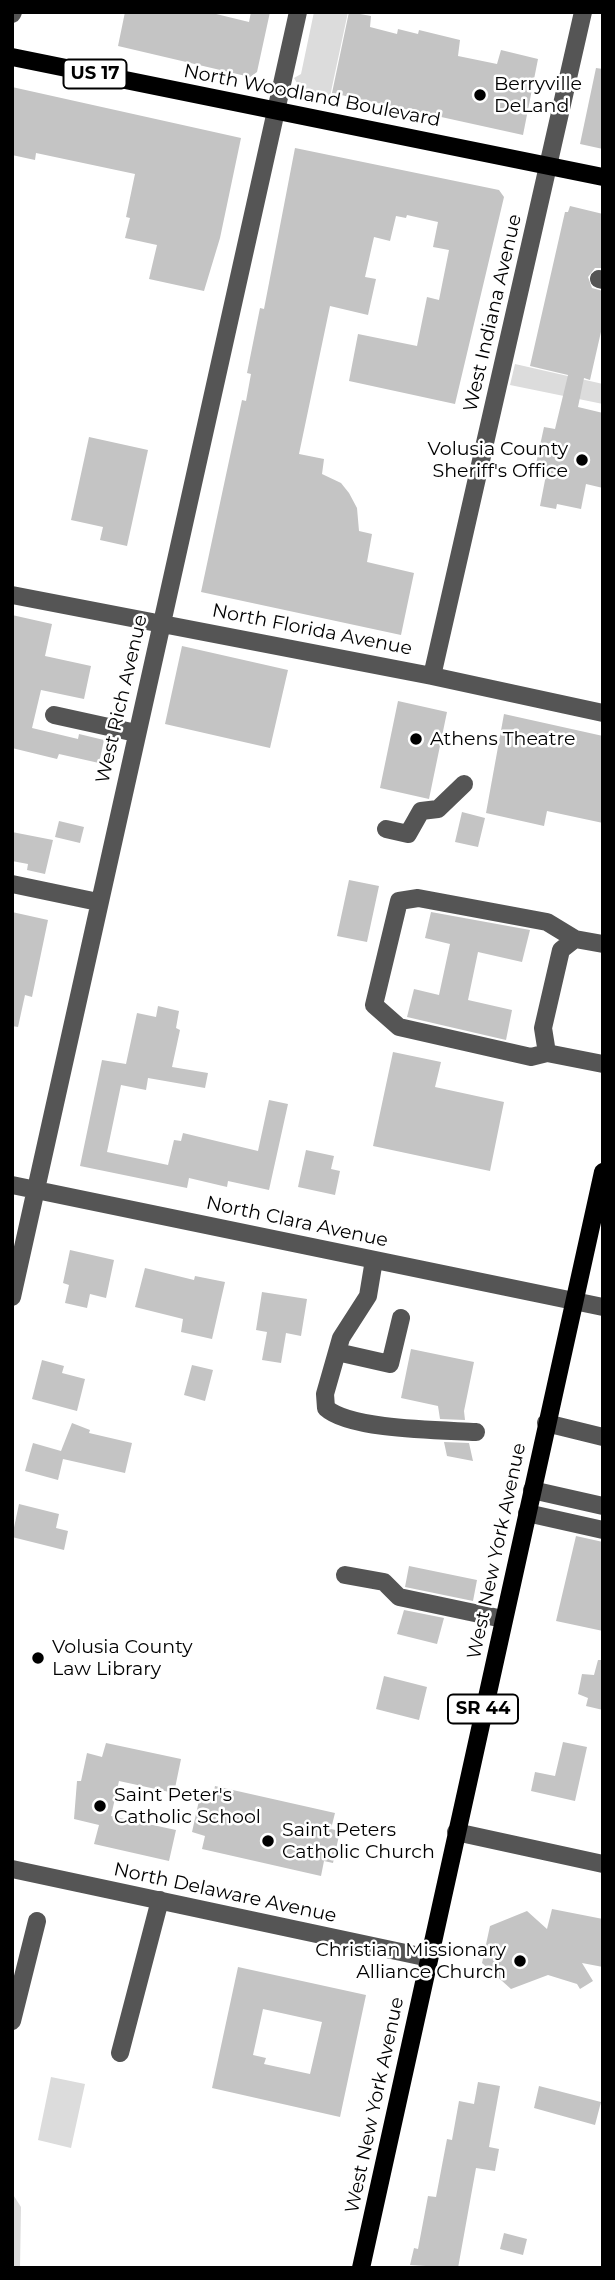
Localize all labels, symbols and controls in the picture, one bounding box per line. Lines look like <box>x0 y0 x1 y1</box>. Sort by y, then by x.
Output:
road number: US 17 <box>64 60 126 88</box>
street label: North Woodland Boulevard <box>182 60 442 132</box>
place label: Berryville DeLand <box>494 73 582 117</box>
marker: Berryville DeLand <box>472 87 488 103</box>
street label: West Indiana Avenue <box>459 212 527 414</box>
place label: Volusia County Sheriff's Office <box>428 438 568 482</box>
marker: Volusia County Sheriff's Office <box>574 452 590 468</box>
street label: North Florida Avenue <box>210 599 414 661</box>
street label: West Rich Avenue <box>91 612 153 786</box>
place label: Athens Theatre <box>430 728 575 750</box>
marker: Athens Theatre <box>408 731 424 747</box>
street label: North Clara Avenue <box>204 1192 390 1252</box>
street label: West New York Avenue <box>463 1441 531 1661</box>
place label: Volusia County Law Library <box>52 1636 192 1680</box>
marker: Volusia County Law Library <box>30 1650 46 1666</box>
road number: SR 44 <box>448 1694 518 1724</box>
place label: Saint Peter's Catholic School <box>114 1784 261 1828</box>
marker: Saint Peter's Catholic School <box>92 1798 108 1814</box>
place label: Saint Peters Catholic Church <box>282 1819 435 1863</box>
marker: Saint Peters Catholic Church <box>260 1833 276 1849</box>
street label: North Delaware Avenue <box>112 1858 338 1928</box>
place label: Christian Missionary Alliance Church <box>315 1939 506 1983</box>
marker: Christian Missionary Alliance Church <box>512 1953 528 1969</box>
street label: West New York Avenue <box>341 1995 409 2215</box>

